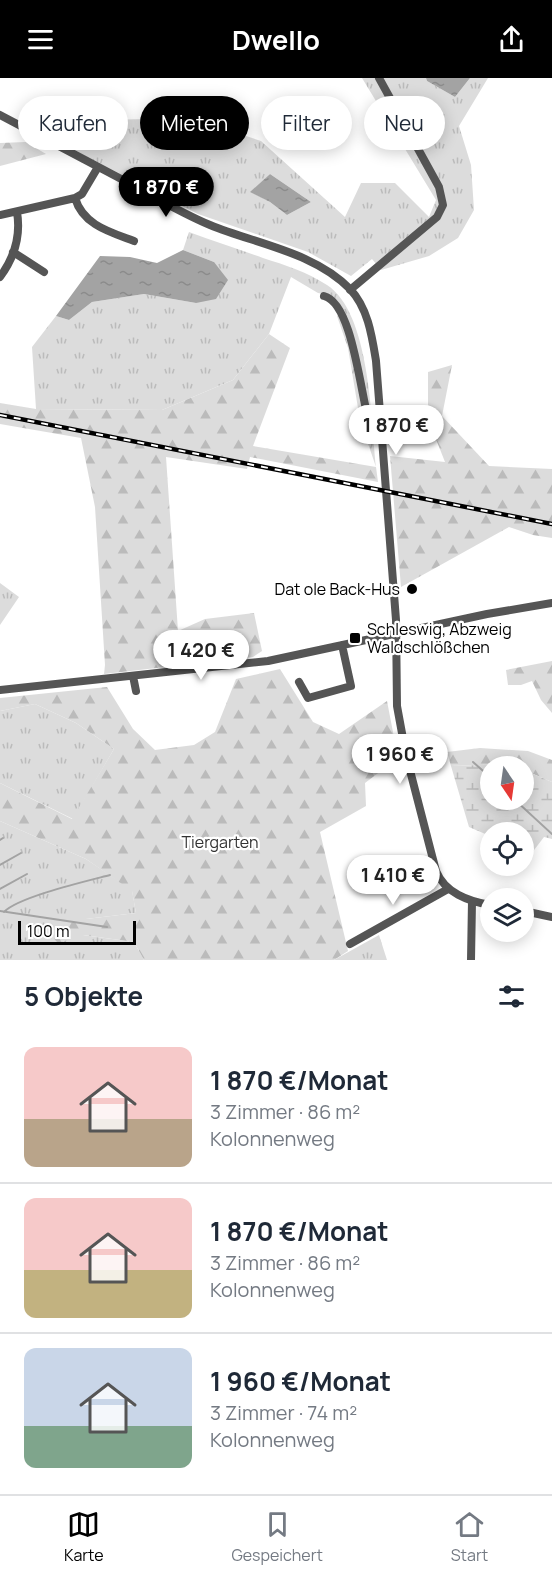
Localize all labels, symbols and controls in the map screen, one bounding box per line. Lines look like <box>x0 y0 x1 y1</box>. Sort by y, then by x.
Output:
text: Dwello <box>232 21 320 58</box>
icon: menu <box>24 23 57 56</box>
icon: share <box>495 23 528 56</box>
chip: Kaufen <box>18 96 128 150</box>
chip: Mieten <box>140 96 249 150</box>
chip: Filter <box>261 96 352 150</box>
chip: Neu <box>364 96 445 150</box>
pin: 1 870 € <box>111 167 221 218</box>
text: 1 870 € <box>133 173 199 200</box>
pin: 1 870 € <box>341 405 451 456</box>
text: 1 870 € <box>363 411 429 438</box>
place label: Dat ole Back-Hus <box>274 578 400 600</box>
marker: Dat ole Back-Hus <box>405 582 419 596</box>
place label: Schleswig, Abzweig Waldschlößchen <box>367 618 512 658</box>
pin: 1 420 € <box>146 630 256 681</box>
marker: Schleswig, Abzweig Waldschlößchen <box>348 631 362 645</box>
text: 1 420 € <box>167 636 235 663</box>
pin: 1 960 € <box>345 734 455 785</box>
text: 1 960 € <box>366 740 434 767</box>
north arrow <box>480 756 534 810</box>
map controls <box>480 756 534 942</box>
button: locate <box>480 822 534 876</box>
park label: Tiergarten <box>182 831 258 853</box>
pin: 1 410 € <box>338 855 448 906</box>
text: 1 410 € <box>361 861 425 888</box>
button: layers <box>480 888 534 942</box>
scale bar <box>18 918 136 946</box>
text: 100 m <box>27 920 70 942</box>
text: 5 Objekte <box>24 978 143 1014</box>
icon: filters <box>495 980 528 1013</box>
text: 1 870 €/Monat <box>210 1062 389 1098</box>
icon: home <box>72 1071 144 1143</box>
text: 3 Zimmer · 86 m² <box>210 1098 360 1125</box>
text: Kolonnenweg <box>210 1125 335 1152</box>
text: 1 870 €/Monat <box>210 1213 389 1249</box>
icon: home <box>72 1222 144 1294</box>
text: 3 Zimmer · 86 m² <box>210 1249 360 1276</box>
text: Kolonnenweg <box>210 1276 335 1303</box>
text: 1 960 €/Monat <box>210 1363 391 1399</box>
icon: home <box>72 1372 144 1444</box>
text: 3 Zimmer · 74 m² <box>210 1399 357 1426</box>
text: Kolonnenweg <box>210 1426 335 1453</box>
tab: Karte <box>64 1508 104 1566</box>
tab: Gespeichert <box>231 1508 323 1566</box>
tab: Start <box>451 1508 488 1566</box>

